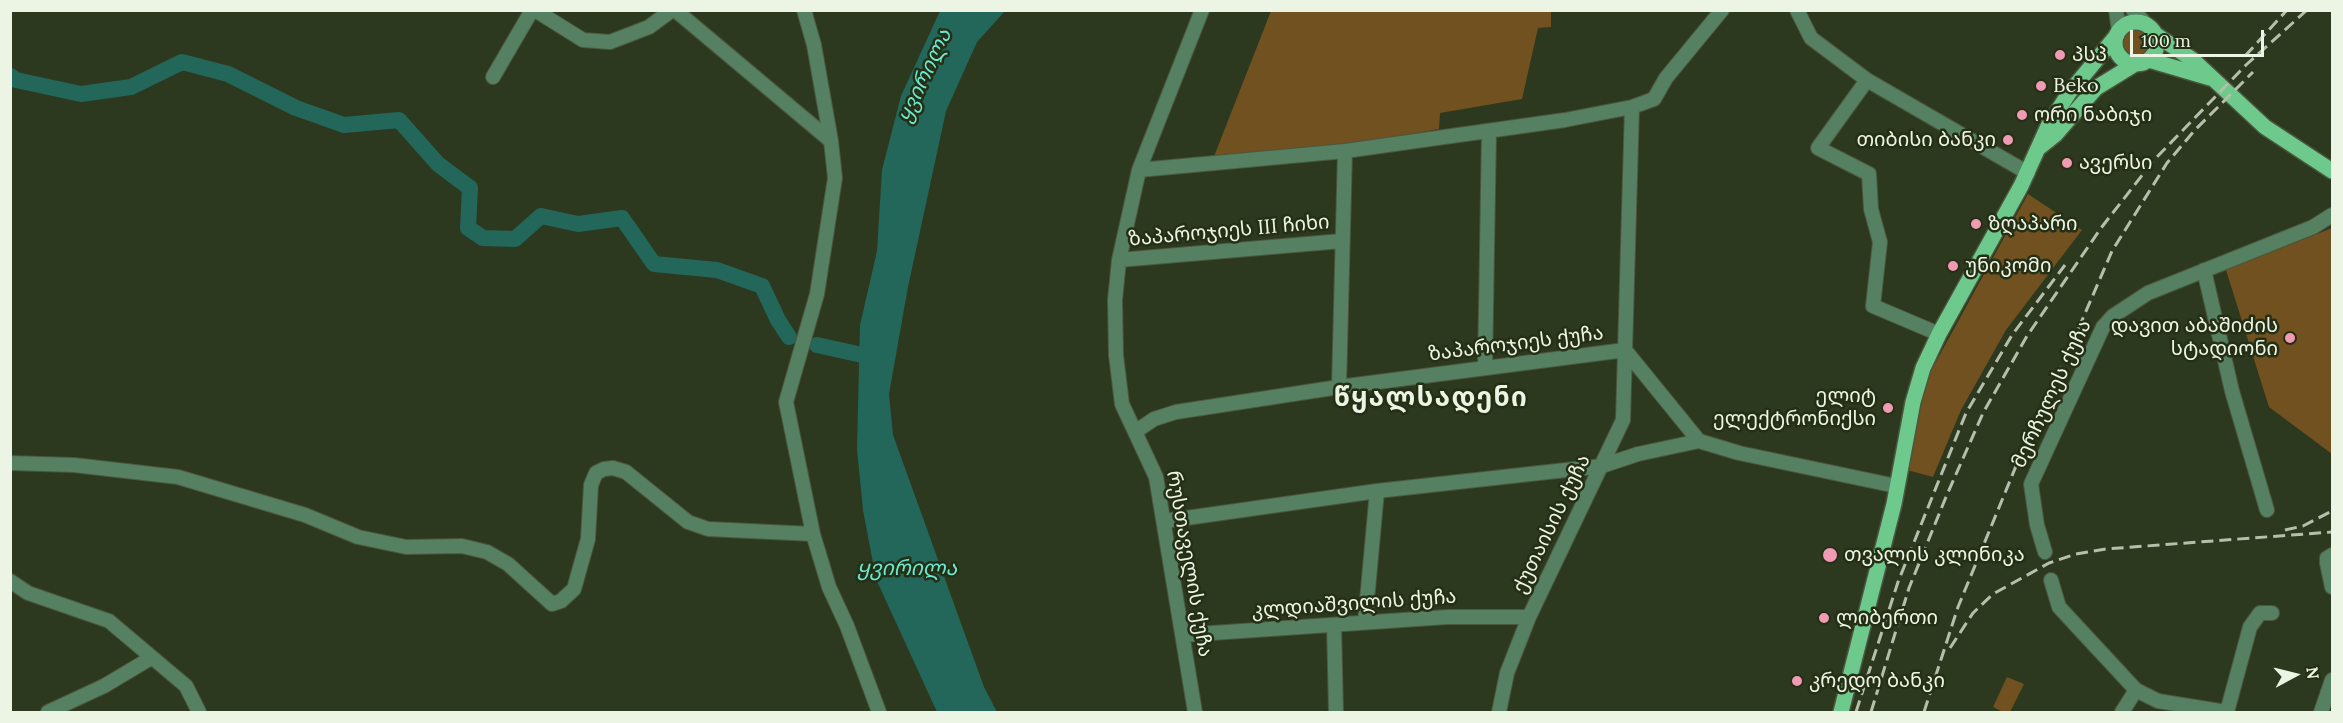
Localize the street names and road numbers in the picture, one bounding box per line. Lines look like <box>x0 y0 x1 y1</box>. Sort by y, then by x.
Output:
street label: ზაპაროჯიეს III ჩიხი <box>1128 210 1330 252</box>
street label: მერჩულეს ქუჩა <box>2007 316 2097 472</box>
street label: ზაპაროჯიეს ქუჩა <box>1427 321 1605 367</box>
street label: ქუთაისის ქუჩა <box>1508 451 1596 597</box>
street label: რუსთაველის ქუჩა <box>1161 469 1217 659</box>
street label: კლდიაშვილის ქუჩა <box>1251 585 1457 623</box>

